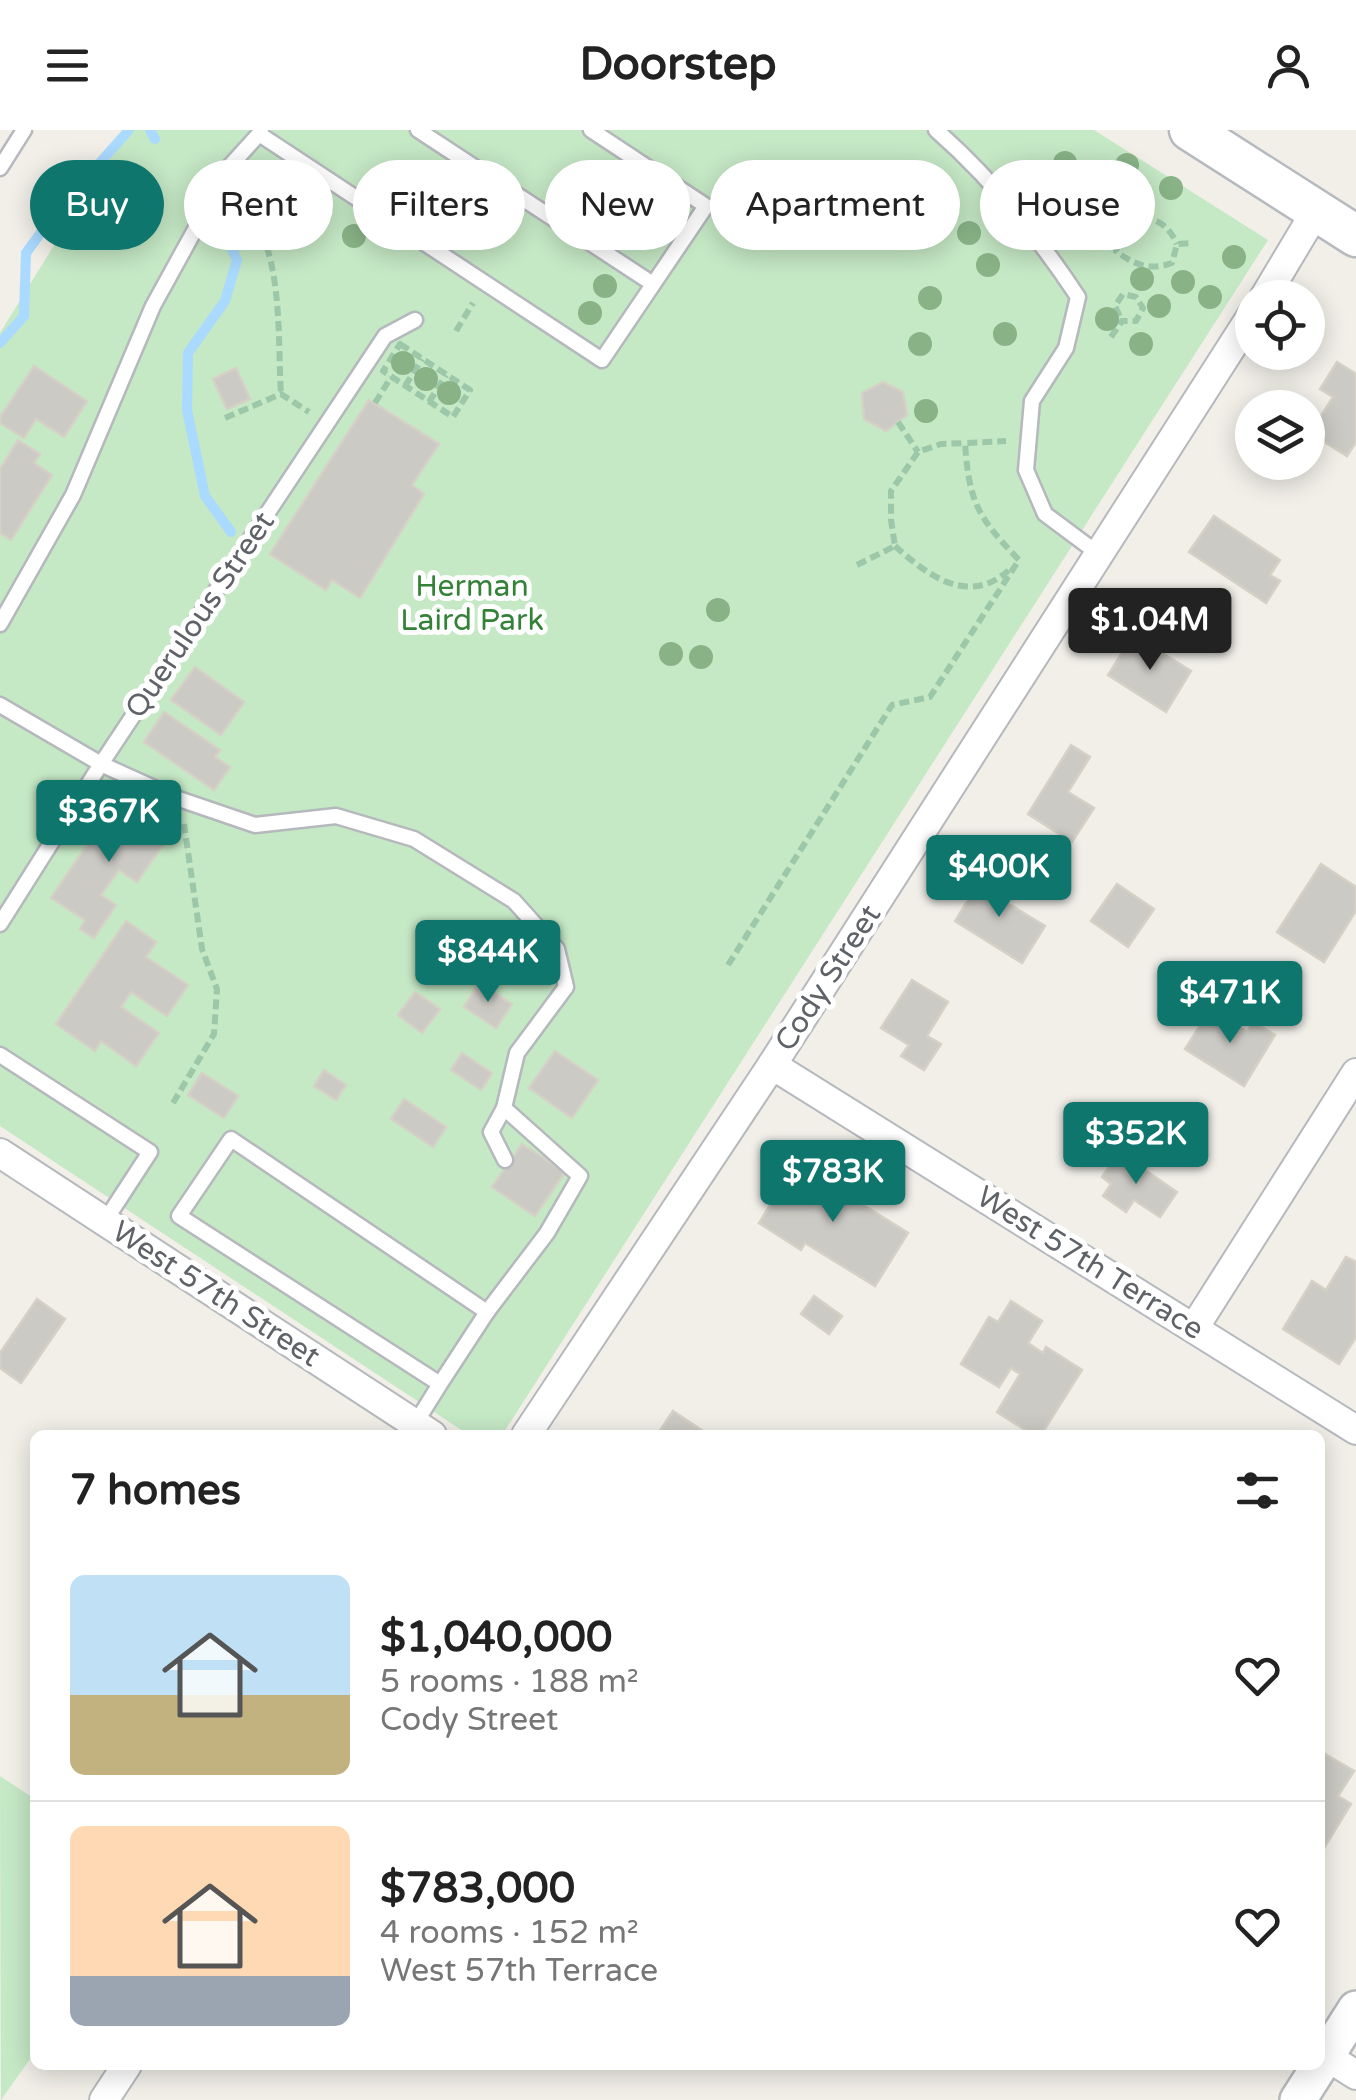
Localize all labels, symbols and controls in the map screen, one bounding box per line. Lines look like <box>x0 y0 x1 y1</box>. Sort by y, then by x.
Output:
icon: menu <box>40 38 95 93</box>
text: Doorstep <box>579 38 777 92</box>
icon: person <box>1261 38 1316 93</box>
chip: Buy <box>30 160 164 250</box>
chip: Rent <box>184 160 333 250</box>
chip: Filters <box>353 160 525 250</box>
chip: New <box>545 160 690 250</box>
chip: Apartment <box>710 160 960 250</box>
chip: House <box>980 160 1155 250</box>
map controls <box>1235 280 1325 480</box>
button: locate <box>1235 280 1325 370</box>
button: layers <box>1235 390 1325 480</box>
street label: Querulous Street <box>117 505 283 725</box>
park label: Herman Laird Park <box>400 568 544 639</box>
pin: $1.04M <box>1069 588 1231 673</box>
text: $1.04M <box>1090 601 1210 639</box>
pin: $367K <box>39 780 179 865</box>
text: $367K <box>58 793 160 831</box>
pin: $400K <box>929 835 1069 920</box>
text: $400K <box>948 848 1050 886</box>
street label: Cody Street <box>767 898 889 1058</box>
pin: $844K <box>418 920 558 1005</box>
text: $844K <box>437 933 539 971</box>
pin: $471K <box>1160 961 1300 1046</box>
text: $471K <box>1179 974 1281 1012</box>
pin: $352K <box>1066 1102 1206 1187</box>
text: $352K <box>1085 1115 1187 1153</box>
pin: $783K <box>763 1140 903 1225</box>
text: $783K <box>782 1153 884 1191</box>
street label: West 57th Terrace <box>970 1178 1210 1348</box>
street label: West 57th Street <box>105 1213 327 1375</box>
icon: filters <box>1230 1463 1285 1518</box>
text: 7 homes <box>70 1465 241 1516</box>
text: $1,040,000 <box>380 1612 612 1663</box>
icon: home <box>150 1615 270 1735</box>
icon: heart <box>1230 1648 1285 1703</box>
text: 5 rooms · 188 m² <box>380 1663 639 1701</box>
text: Cody Street <box>380 1701 558 1739</box>
text: $783,000 <box>380 1863 575 1914</box>
icon: home <box>150 1866 270 1986</box>
icon: heart <box>1230 1899 1285 1954</box>
text: 4 rooms · 152 m² <box>380 1914 639 1952</box>
text: West 57th Terrace <box>380 1952 658 1990</box>

